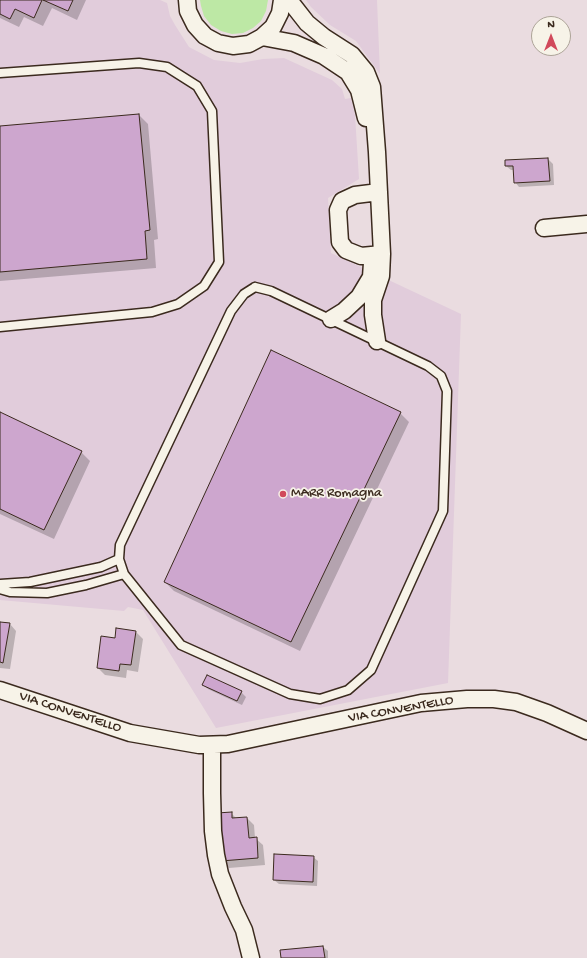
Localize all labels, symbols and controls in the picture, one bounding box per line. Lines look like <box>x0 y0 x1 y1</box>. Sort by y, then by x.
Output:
north arrow <box>531 16 571 56</box>
text: N <box>547 19 555 31</box>
place label: MARR Romagna <box>291 486 382 502</box>
marker: MARR Romagna <box>278 489 288 499</box>
street label: VIA CONVENTELLO <box>17 689 123 737</box>
street label: VIA CONVENTELLO <box>347 692 455 728</box>

